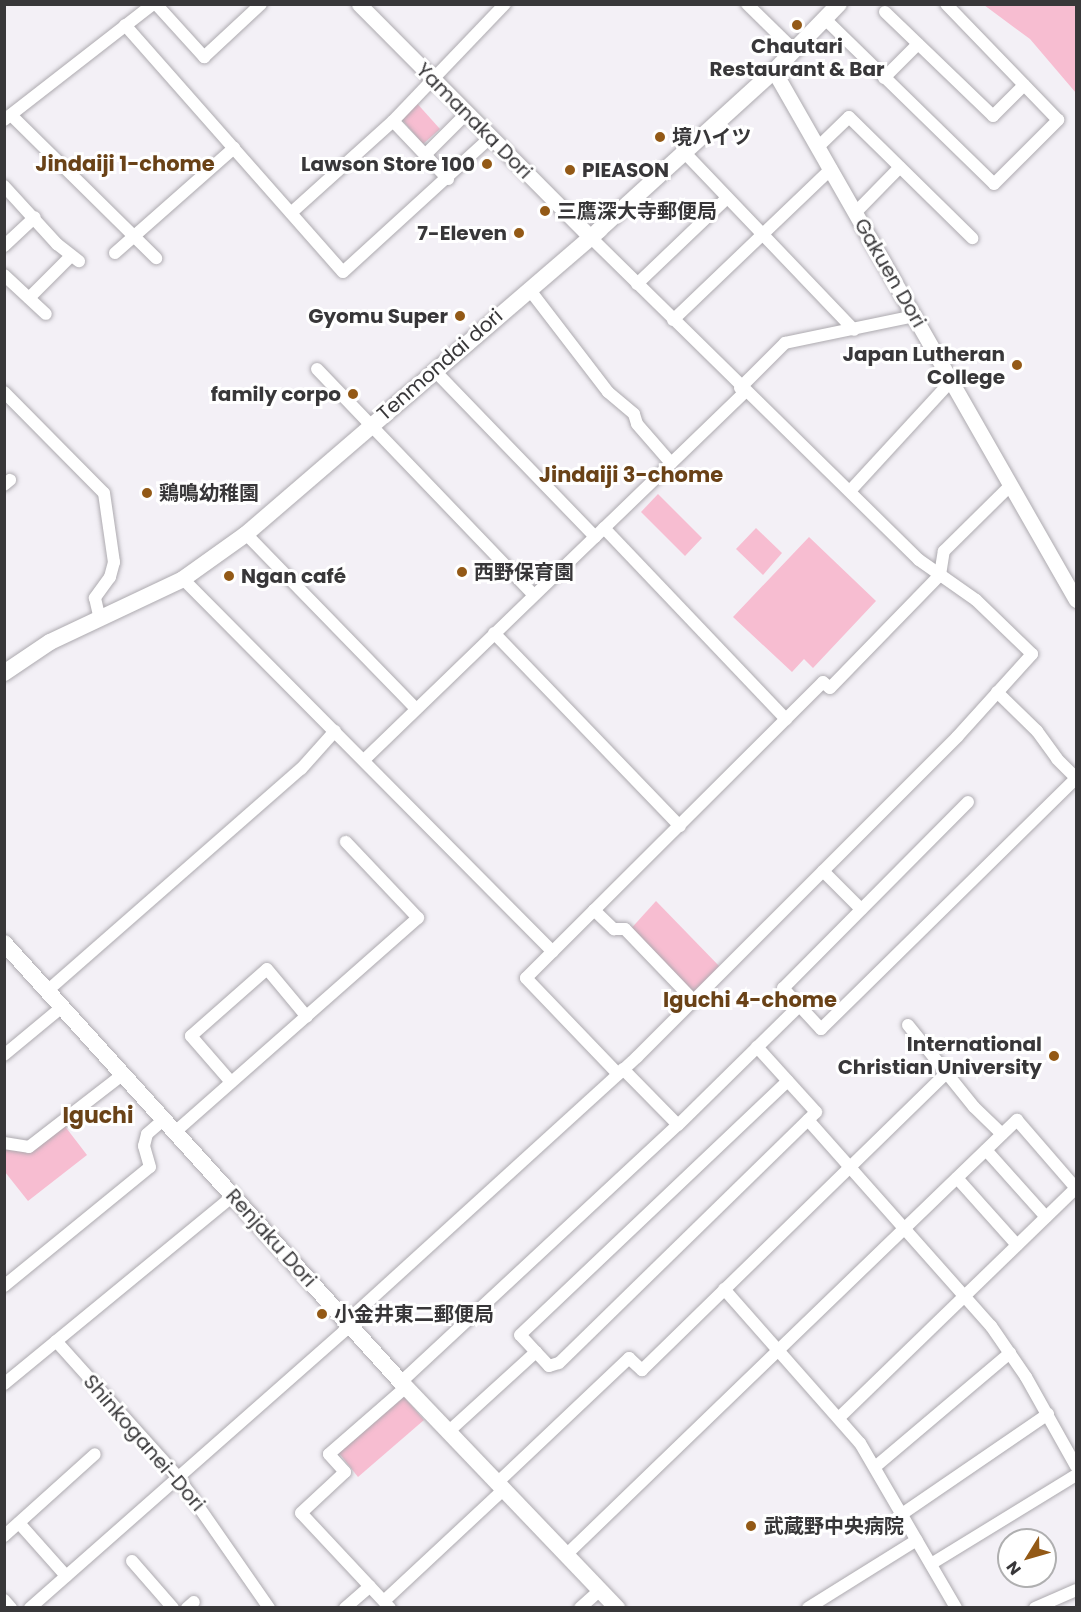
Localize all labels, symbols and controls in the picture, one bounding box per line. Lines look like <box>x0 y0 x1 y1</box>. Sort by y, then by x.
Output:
marker: Chautari Restaurant & Bar <box>790 18 804 32</box>
place label: Chautari Restaurant & Bar <box>709 35 885 82</box>
street label: Yamanaka Dori <box>411 58 537 184</box>
place label: 境ハイツ <box>672 125 752 149</box>
marker: 境ハイツ <box>653 130 667 144</box>
district label: Jindaiji 1-chome <box>35 151 215 177</box>
place label: Lawson Store 100 <box>301 152 475 176</box>
marker: Lawson Store 100 <box>480 157 494 171</box>
place label: PIEASON <box>582 158 669 182</box>
marker: PIEASON <box>563 163 577 177</box>
place label: 三鷹深大寺郵便局 <box>557 199 717 223</box>
marker: 三鷹深大寺郵便局 <box>538 204 552 218</box>
street label: Gakuen Dori <box>849 214 931 332</box>
place label: 7-Eleven <box>417 221 507 245</box>
marker: 7-Eleven <box>512 226 526 240</box>
place label: Gyomu Super <box>308 304 448 328</box>
street label: Tenmondai dori <box>372 304 508 426</box>
marker: Gyomu Super <box>453 309 467 323</box>
place label: Japan Lutheran College <box>842 342 1005 389</box>
marker: Japan Lutheran College <box>1010 358 1024 372</box>
place label: family corpo <box>211 382 341 406</box>
marker: family corpo <box>346 387 360 401</box>
district label: Jindaiji 3-chome <box>539 462 723 488</box>
place label: 鶏鳴幼稚園 <box>159 481 259 505</box>
marker: 鶏鳴幼稚園 <box>140 486 154 500</box>
place label: 西野保育園 <box>474 560 574 584</box>
place label: Ngan café <box>241 564 346 588</box>
marker: 西野保育園 <box>455 565 469 579</box>
marker: Ngan café <box>222 569 236 583</box>
district label: Iguchi 4-chome <box>663 987 837 1013</box>
place label: International Christian University <box>838 1032 1042 1079</box>
marker: International Christian University <box>1047 1049 1061 1063</box>
district label: Iguchi <box>63 1103 133 1129</box>
street label: Renjaku Dori <box>221 1184 321 1292</box>
place label: 小金井東二郵便局 <box>334 1302 494 1326</box>
marker: 小金井東二郵便局 <box>315 1307 329 1321</box>
street label: Shinkoganei-Dori <box>78 1370 210 1516</box>
place label: 武蔵野中央病院 <box>764 1514 904 1538</box>
marker: 武蔵野中央病院 <box>742 1517 760 1535</box>
north arrow <box>997 1528 1057 1588</box>
text: N <box>1001 1556 1027 1580</box>

